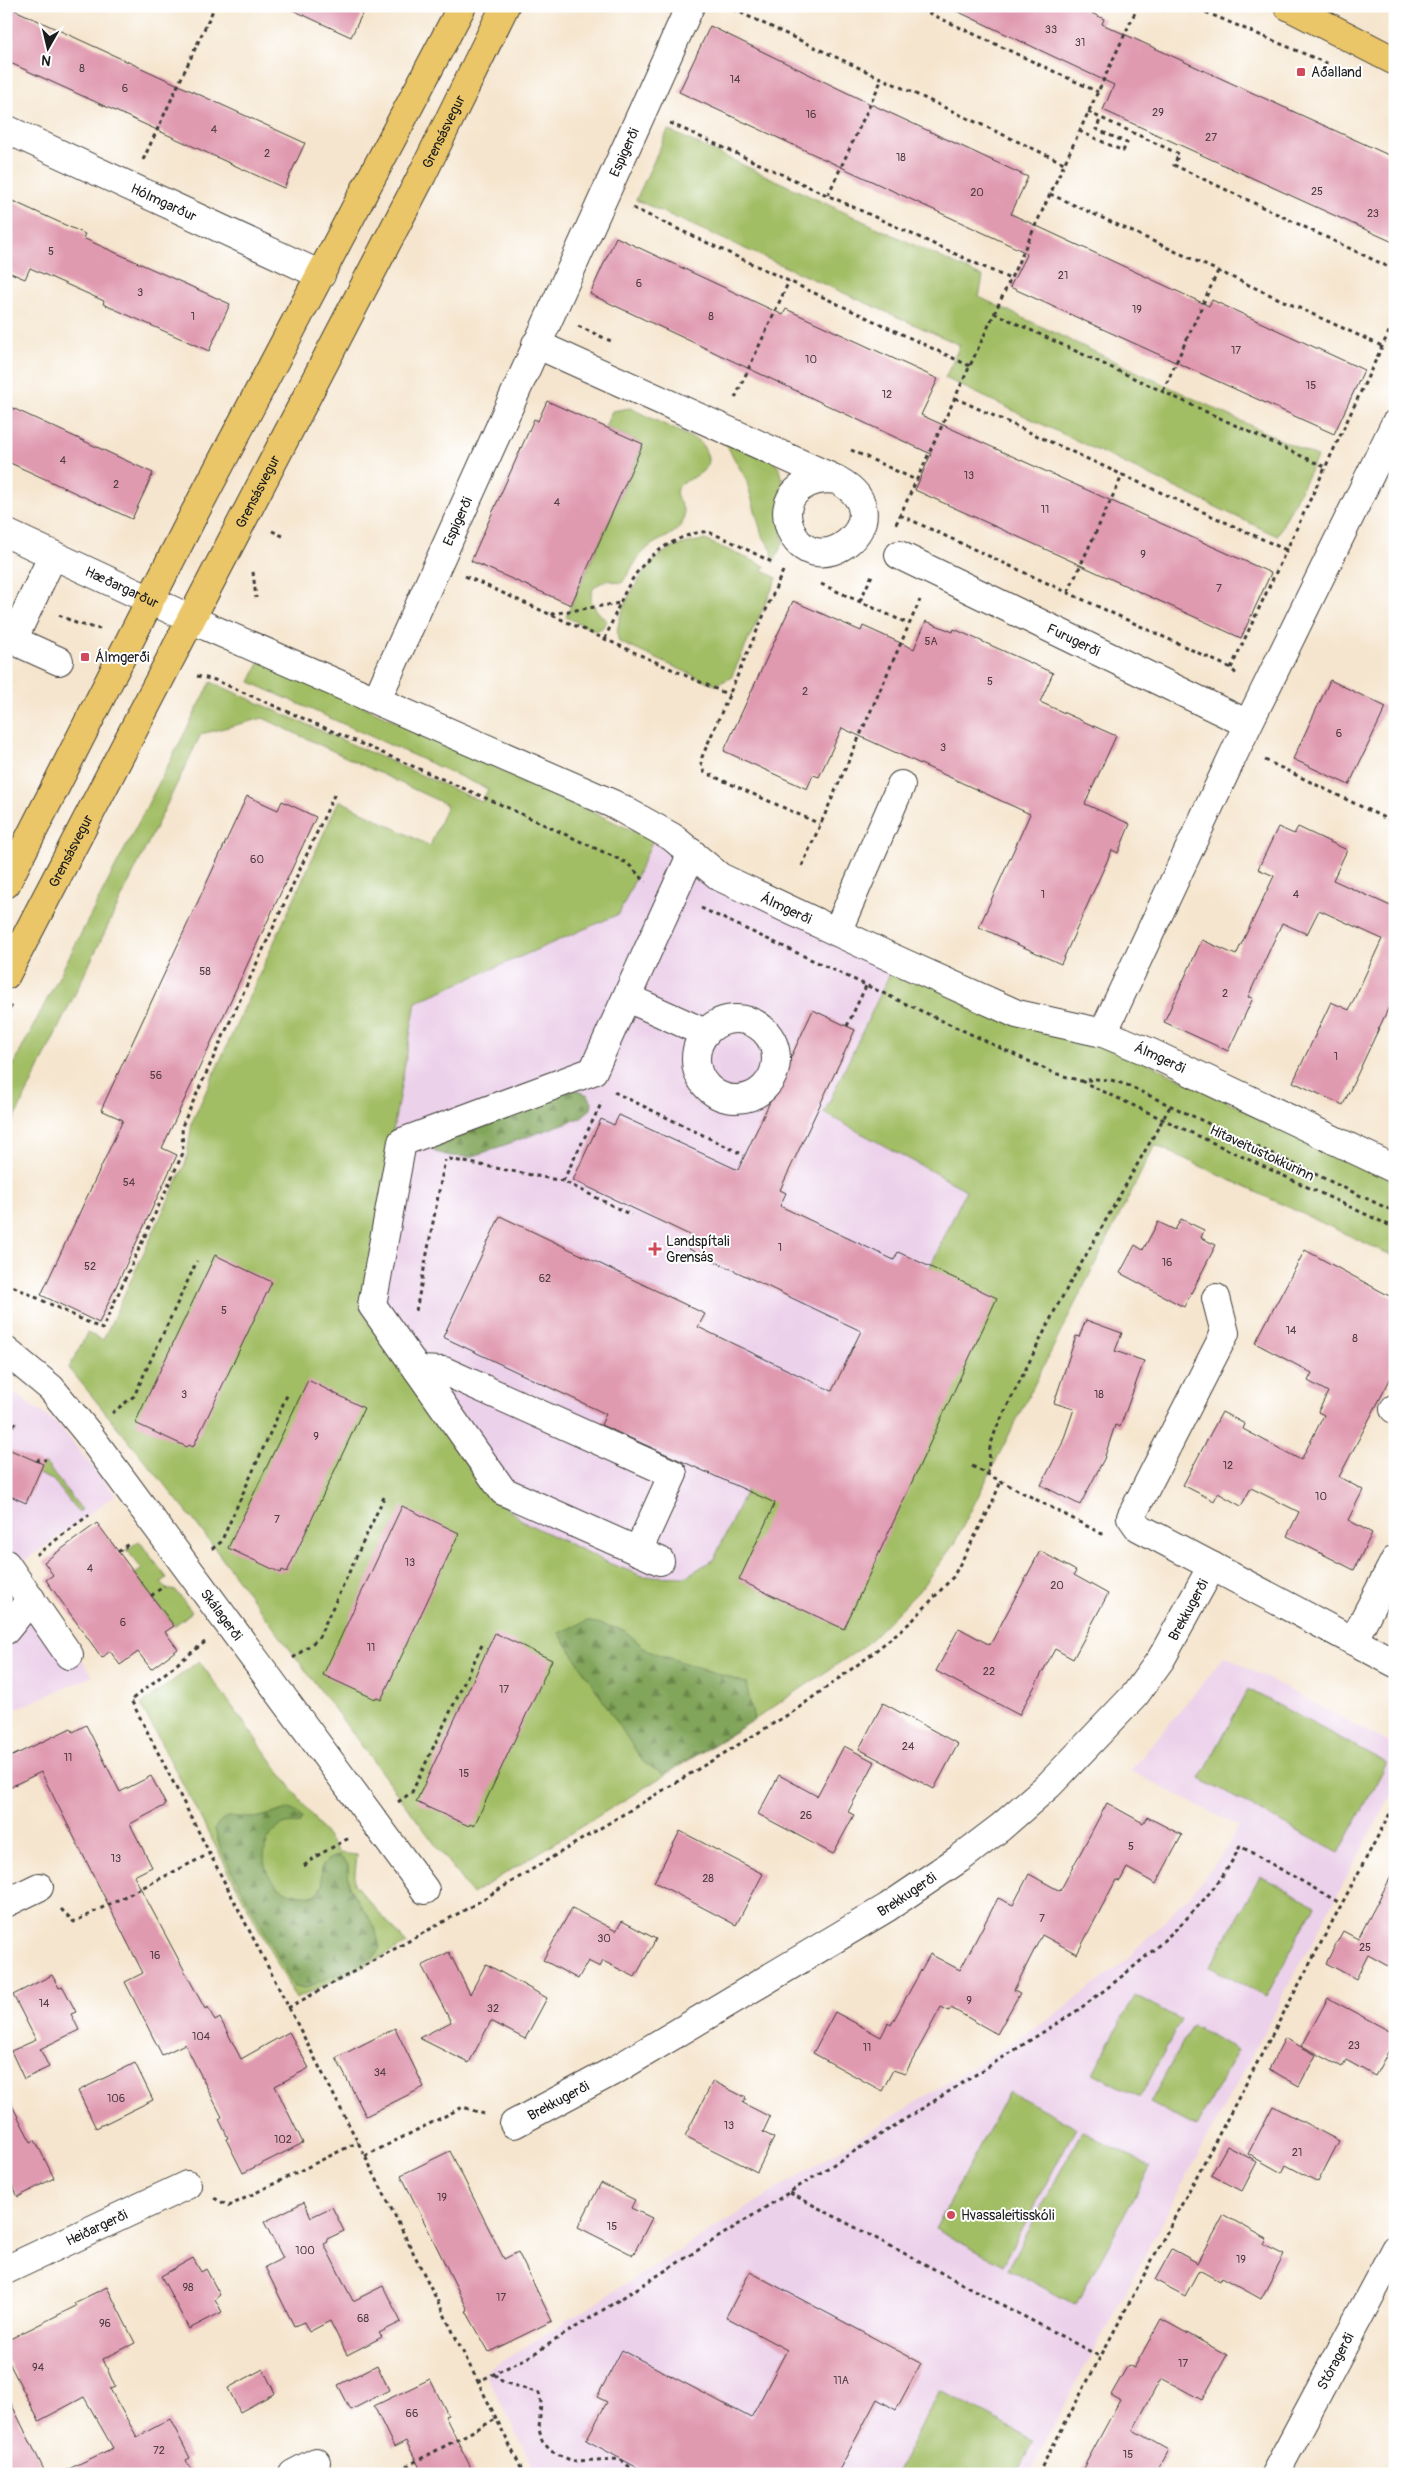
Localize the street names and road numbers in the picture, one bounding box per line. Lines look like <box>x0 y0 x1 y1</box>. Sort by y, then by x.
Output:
street label: Grensásvegur <box>418 92 468 171</box>
street label: Espigerði <box>606 125 643 179</box>
street label: Hólmgarður <box>128 180 200 225</box>
street label: Grensásvegur <box>232 452 283 531</box>
street label: Espigerði <box>439 494 476 548</box>
street label: Hæðargarður <box>83 563 162 611</box>
street label: Furugerði <box>1044 620 1103 660</box>
street label: Grensásvegur <box>45 812 97 890</box>
street label: Álmgerði <box>758 888 815 928</box>
street label: Álmgerði <box>1132 1037 1189 1077</box>
street label: Hitaveitustokkurinn <box>1207 1121 1317 1185</box>
street label: Brekkugerði <box>1164 1575 1212 1643</box>
street label: Skálagerði <box>197 1586 247 1644</box>
street label: Brekkugerði <box>874 1868 940 1920</box>
street label: Brekkugerði <box>524 2077 592 2124</box>
street label: Heiðargerði <box>63 2206 131 2249</box>
street label: Stóragerði <box>1313 2329 1358 2393</box>

